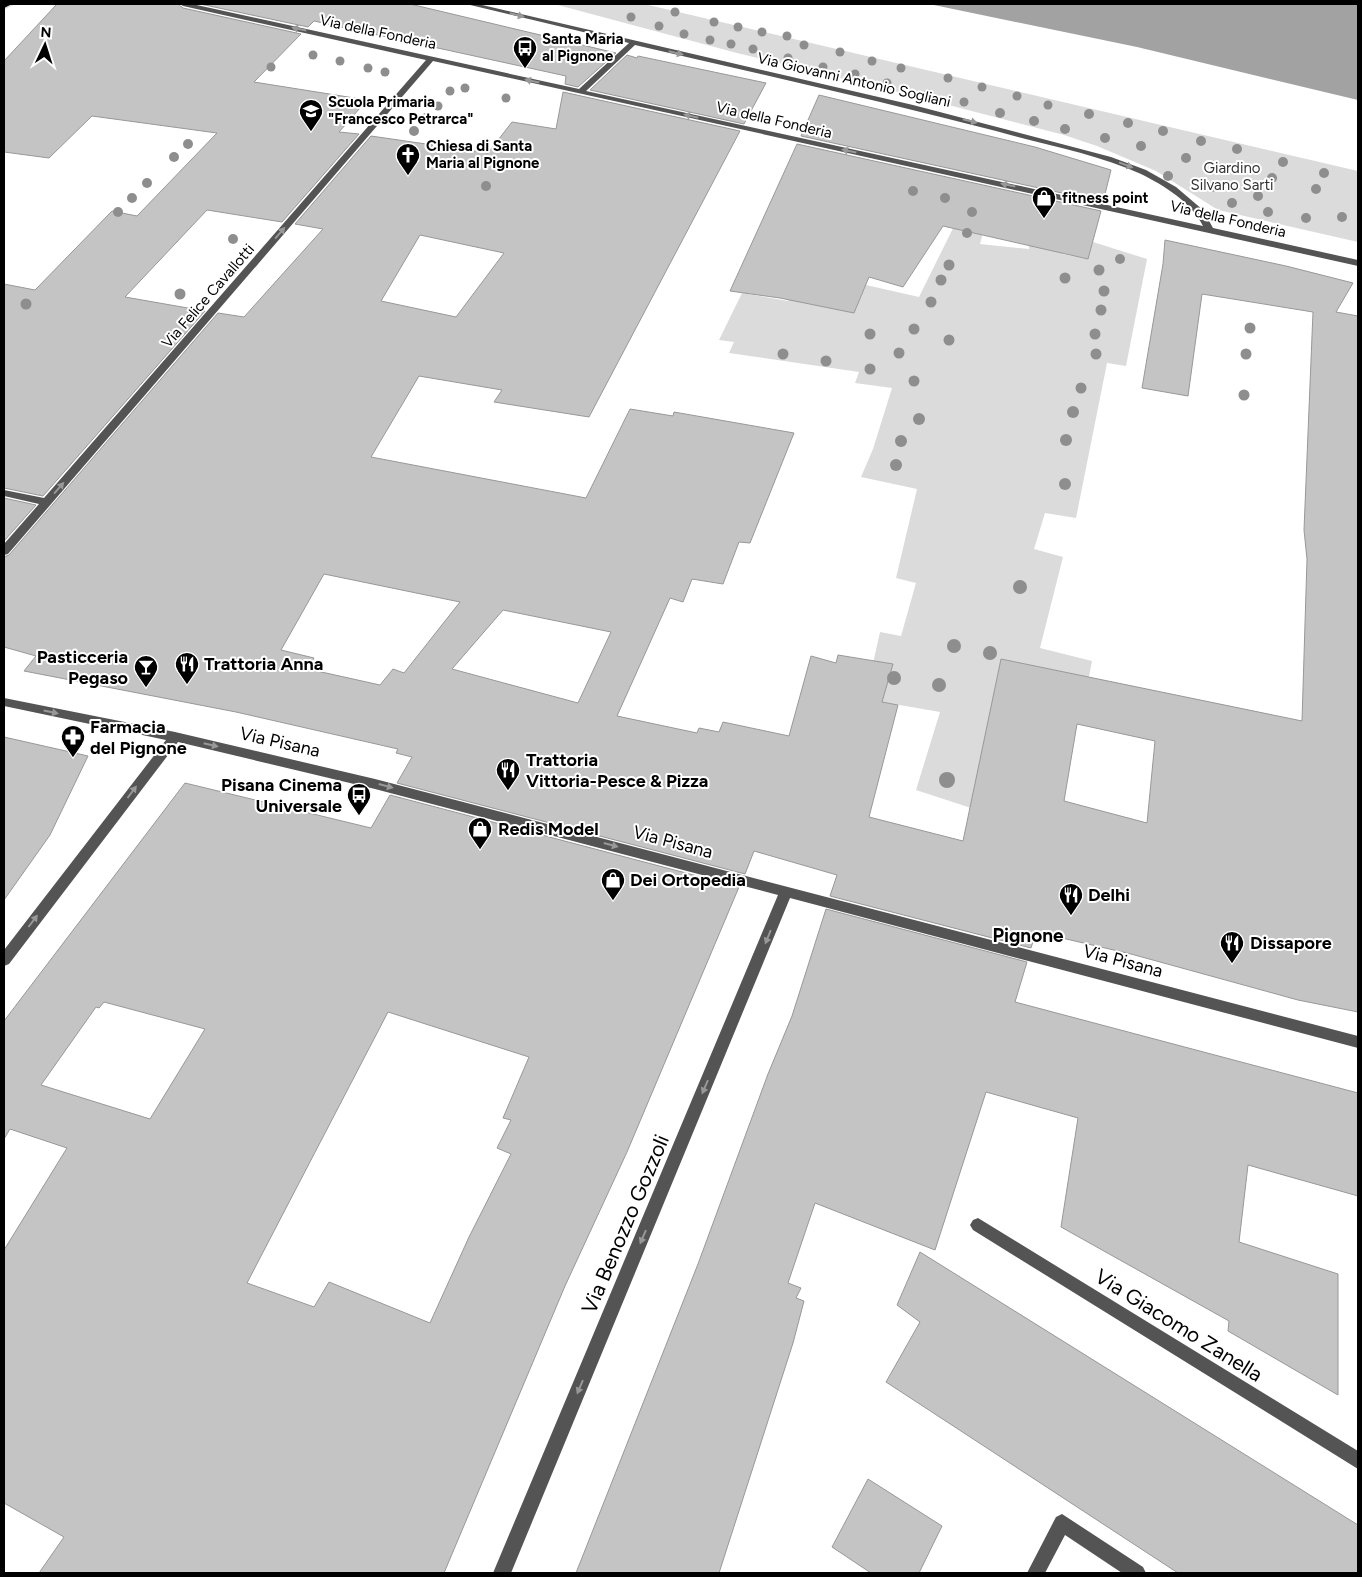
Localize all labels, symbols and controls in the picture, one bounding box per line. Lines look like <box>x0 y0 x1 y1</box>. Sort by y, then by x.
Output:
street label: Via della Fonderia <box>318 11 438 53</box>
one-way arrow <box>510 11 525 19</box>
north arrow <box>20 20 70 70</box>
text: N <box>40 24 52 41</box>
one-way arrow <box>291 25 306 33</box>
place label: Santa Maria al Pignone <box>542 30 624 65</box>
bus stop icon: Santa Maria al Pignone <box>512 35 538 69</box>
one-way arrow <box>668 49 683 57</box>
street label: Via Giovanni Antonio Sogliani <box>756 49 952 111</box>
one-way arrow <box>524 76 540 84</box>
place label: Scuola Primaria "Francesco Petrarca" <box>328 93 473 128</box>
school or university icon: Scuola Primaria "Francesco Petrarca" <box>298 98 324 132</box>
street label: Via della Fonderia <box>714 98 834 142</box>
one-way arrow <box>683 112 698 120</box>
one-way arrow <box>963 118 978 126</box>
place label: Chiesa di Santa Maria al Pignone <box>426 137 540 172</box>
church icon: Chiesa di Santa Maria al Pignone <box>395 142 421 176</box>
one-way arrow <box>842 147 857 155</box>
park label: Giardino Silvano Sarti <box>1190 159 1274 194</box>
one-way arrow <box>1119 162 1134 170</box>
one-way arrow <box>1000 181 1016 189</box>
shop icon: fitness point <box>1031 185 1057 219</box>
place label: fitness point <box>1062 189 1148 207</box>
street label: Via della Fonderia <box>1168 197 1288 241</box>
one-way arrow <box>275 227 286 240</box>
street label: Via Felice Cavallotti <box>158 240 258 352</box>
one-way arrow <box>53 482 64 495</box>
place label: Pasticceria Pegaso <box>37 646 128 689</box>
restaurant icon: Trattoria Anna <box>174 651 200 685</box>
place label: Trattoria Anna <box>204 653 323 675</box>
bar icon: Pasticceria Pegaso <box>133 654 159 688</box>
one-way arrow <box>44 709 60 717</box>
place label: Farmacia del Pignone <box>90 716 187 759</box>
street label: Via Pisana <box>238 722 322 762</box>
pharmacy icon: Farmacia del Pignone <box>60 724 86 758</box>
one-way arrow <box>203 741 218 749</box>
place label: Trattoria Vittoria-Pesce & Pizza <box>526 749 708 792</box>
restaurant icon: Trattoria Vittoria-Pesce & Pizza <box>495 757 521 791</box>
place label: Pisana Cinema Universale <box>221 774 342 817</box>
bus stop icon: Pisana Cinema Universale <box>346 782 372 816</box>
one-way arrow <box>378 782 393 790</box>
one-way arrow <box>127 785 137 799</box>
shop icon: Redis Model <box>467 816 493 850</box>
place label: Redis Model <box>498 818 599 840</box>
street label: Via Pisana <box>631 821 715 863</box>
one-way arrow <box>603 841 618 849</box>
shop icon: Dei Ortopedia <box>600 867 626 901</box>
place label: Dei Ortopedia <box>630 869 746 891</box>
restaurant icon: Delhi <box>1058 882 1084 916</box>
place label: Delhi <box>1088 884 1130 906</box>
one-way arrow <box>28 915 39 928</box>
district label: Pignone <box>992 924 1064 947</box>
one-way arrow <box>764 930 772 945</box>
restaurant icon: Dissapore <box>1219 930 1245 964</box>
place label: Dissapore <box>1250 932 1332 954</box>
street label: Via Pisana <box>1081 940 1165 982</box>
one-way arrow <box>701 1080 709 1094</box>
street label: Via Benozzo Gozzoli <box>576 1131 674 1317</box>
one-way arrow <box>638 1230 646 1244</box>
street label: Via Giacomo Zanella <box>1091 1263 1267 1387</box>
one-way arrow <box>576 1380 584 1395</box>

